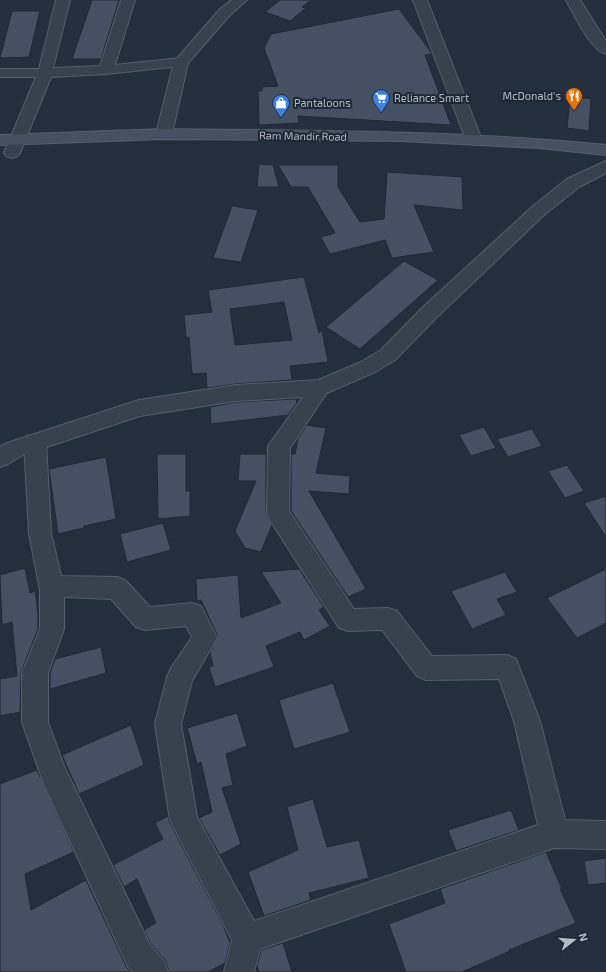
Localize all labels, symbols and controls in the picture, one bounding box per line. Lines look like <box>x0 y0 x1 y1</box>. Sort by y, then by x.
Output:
restaurant icon: McDonald's <box>564 86 584 111</box>
supermarket icon: Reliance Smart <box>371 88 391 113</box>
place label: McDonald's <box>503 89 561 102</box>
place label: Reliance Smart <box>394 91 469 104</box>
shop icon: Pantaloons <box>271 93 291 118</box>
place label: Pantaloons <box>294 96 351 109</box>
street label: Ram Mandir Road <box>259 128 347 143</box>
north arrow <box>554 920 594 960</box>
text: N <box>577 931 591 943</box>

